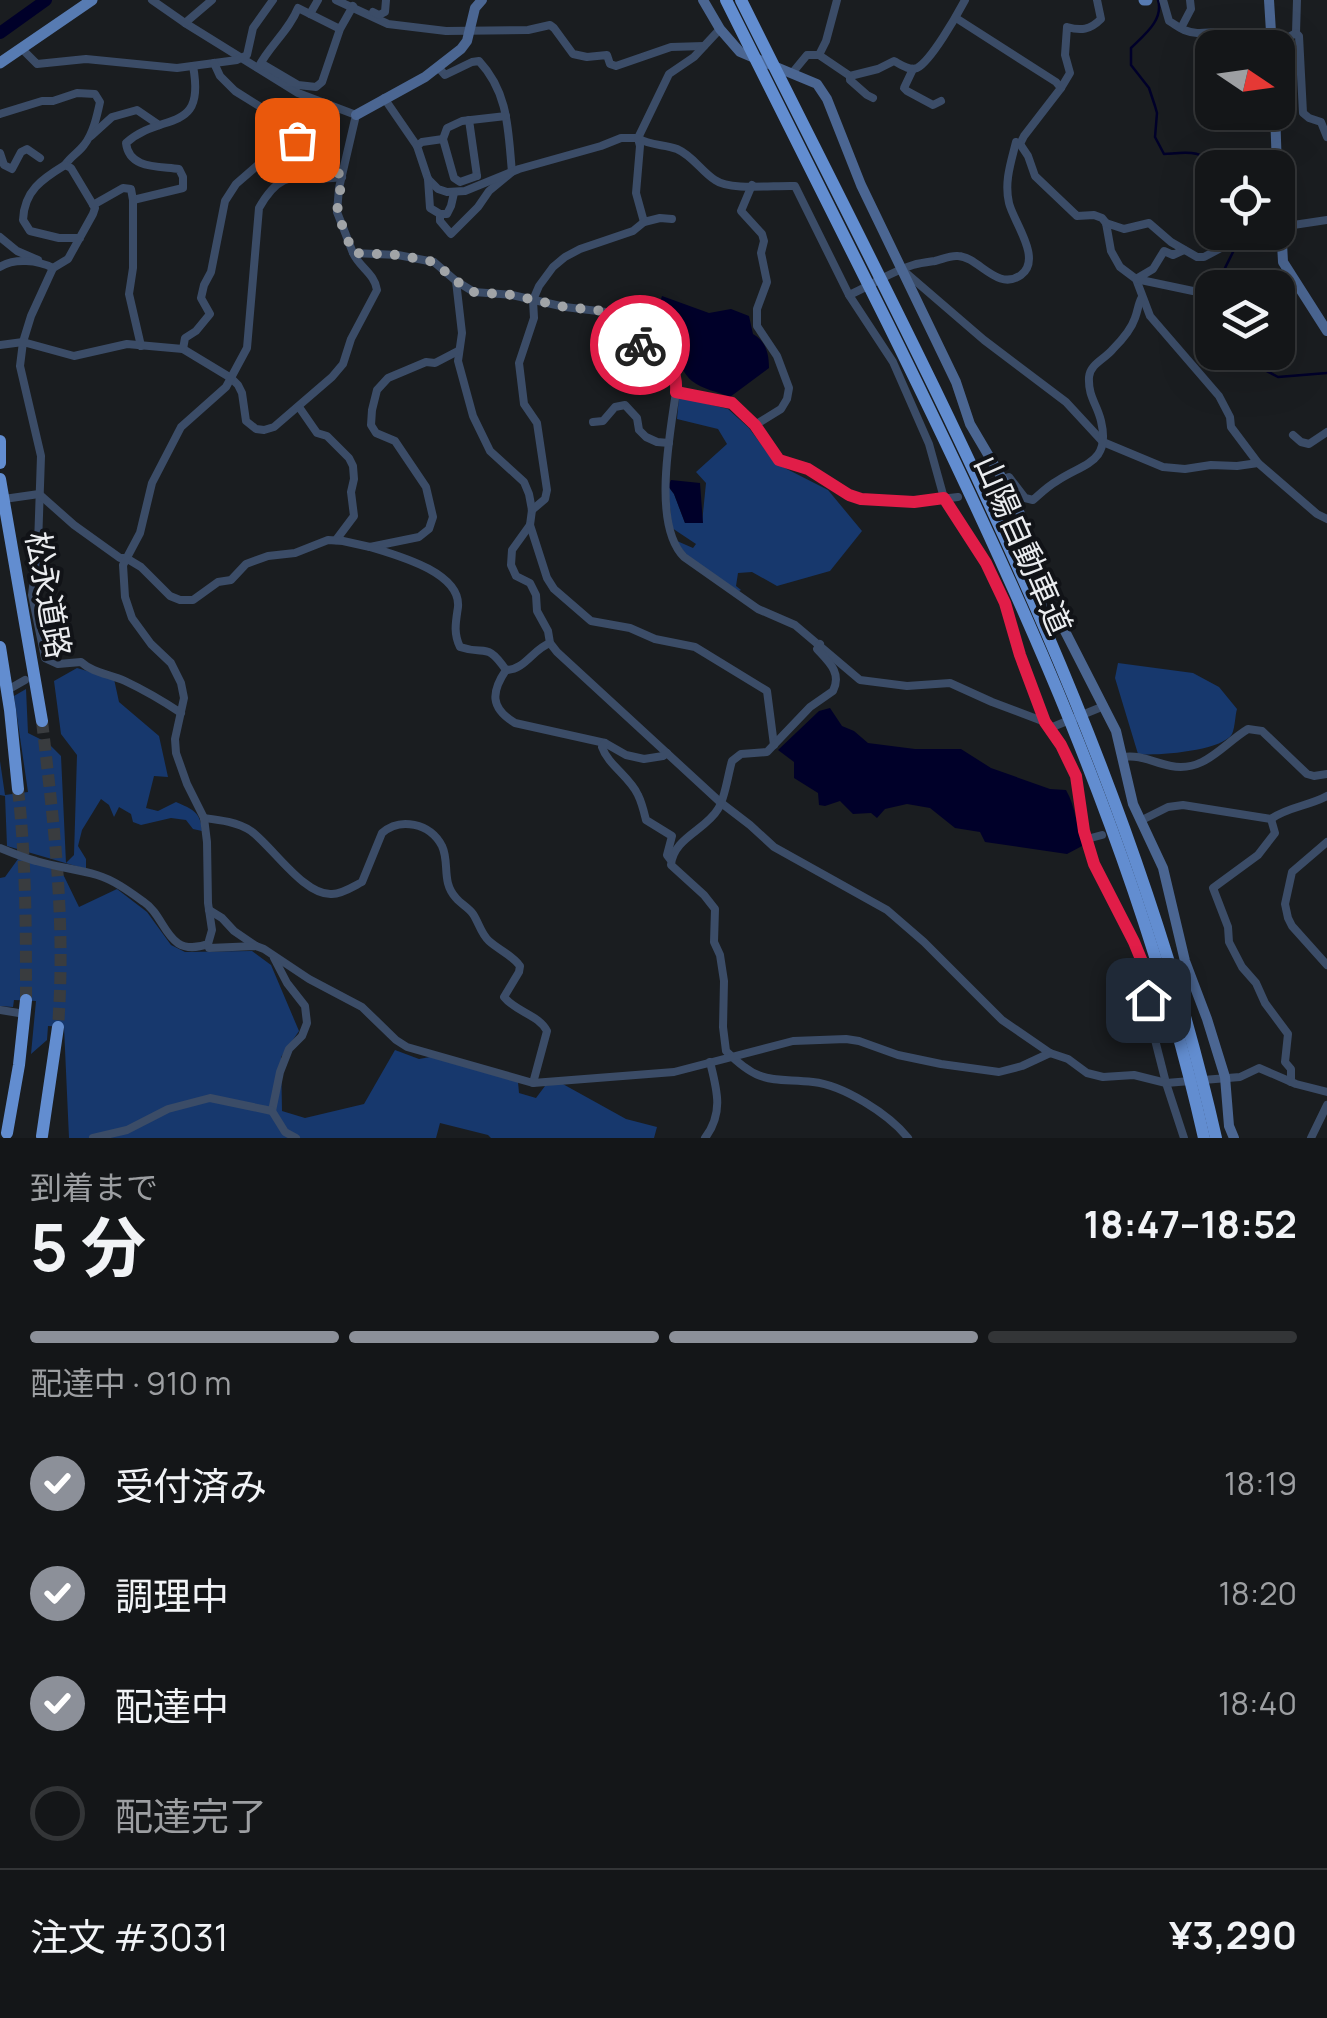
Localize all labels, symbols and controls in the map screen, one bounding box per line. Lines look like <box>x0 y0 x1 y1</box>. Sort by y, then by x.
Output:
north arrow <box>1195 30 1295 130</box>
map controls <box>1195 30 1295 370</box>
pin <box>255 98 340 183</box>
icon: bag <box>270 113 325 168</box>
button: locate <box>1195 150 1295 250</box>
button: layers <box>1195 270 1295 370</box>
courier <box>590 295 690 395</box>
icon: bike <box>613 318 668 373</box>
street label: 山陽自動車道 <box>965 448 1083 641</box>
street label: 松永道路 <box>16 528 82 662</box>
pin <box>1106 958 1191 1043</box>
icon: home <box>1121 973 1176 1028</box>
text: 到着まで <box>30 1165 158 1209</box>
text: 18:47–18:52 <box>1084 1197 1297 1249</box>
text: 5 分 <box>30 1202 146 1291</box>
text: 配達中 · 910 m <box>30 1361 231 1405</box>
icon: check <box>30 1456 85 1511</box>
text: 受付済み <box>115 1459 267 1511</box>
text: 18:19 <box>1224 1461 1297 1505</box>
icon: check <box>30 1566 85 1621</box>
text: 調理中 <box>115 1569 229 1621</box>
text: 18:20 <box>1219 1571 1297 1615</box>
icon: check <box>30 1676 85 1731</box>
text: 配達中 <box>115 1679 229 1731</box>
text: 18:40 <box>1218 1681 1297 1725</box>
text: 配達完了 <box>115 1789 267 1841</box>
text: ¥3,290 <box>1169 1908 1297 1960</box>
text: 注文 #3031 <box>30 1910 229 1962</box>

